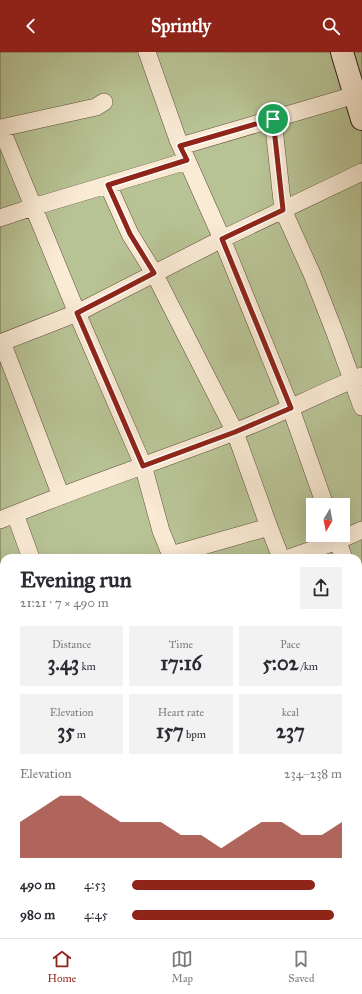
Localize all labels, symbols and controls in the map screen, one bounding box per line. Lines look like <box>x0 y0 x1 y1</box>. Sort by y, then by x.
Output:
icon: back <box>20 15 42 37</box>
text: Sprintly <box>151 15 211 37</box>
icon: search <box>320 15 342 37</box>
pin <box>256 102 290 136</box>
icon: arrive <box>262 108 284 130</box>
north arrow <box>306 498 350 542</box>
map controls <box>306 498 350 542</box>
text: Evening run <box>20 566 132 593</box>
button: share <box>300 567 342 609</box>
text: 21:21 · 7 × 490 m <box>20 595 109 611</box>
text: Distance <box>52 638 91 651</box>
text: Time <box>169 638 193 651</box>
text: Pace <box>280 638 300 651</box>
text: 3.43 <box>48 651 79 675</box>
text: 17:16 <box>160 651 202 675</box>
text: 5:02 <box>263 651 298 675</box>
text: km <box>79 660 96 673</box>
text: /km <box>298 660 318 673</box>
text: Elevation <box>50 706 94 719</box>
text: Heart rate <box>158 706 204 719</box>
text: kcal <box>282 706 299 719</box>
text: 35 <box>57 719 75 743</box>
text: 157 <box>156 719 184 743</box>
text: 237 <box>276 719 305 743</box>
text: m <box>75 728 86 741</box>
text: bpm <box>184 728 206 741</box>
text: Elevation <box>20 766 72 782</box>
text: 234–238 m <box>284 766 342 782</box>
text: 490 m <box>20 877 56 893</box>
text: 4:53 <box>84 877 106 893</box>
text: 980 m <box>20 907 55 923</box>
text: 4:45 <box>84 907 108 923</box>
tab: Home <box>48 948 76 985</box>
tab: Map <box>171 948 193 985</box>
tab: Saved <box>288 948 314 985</box>

